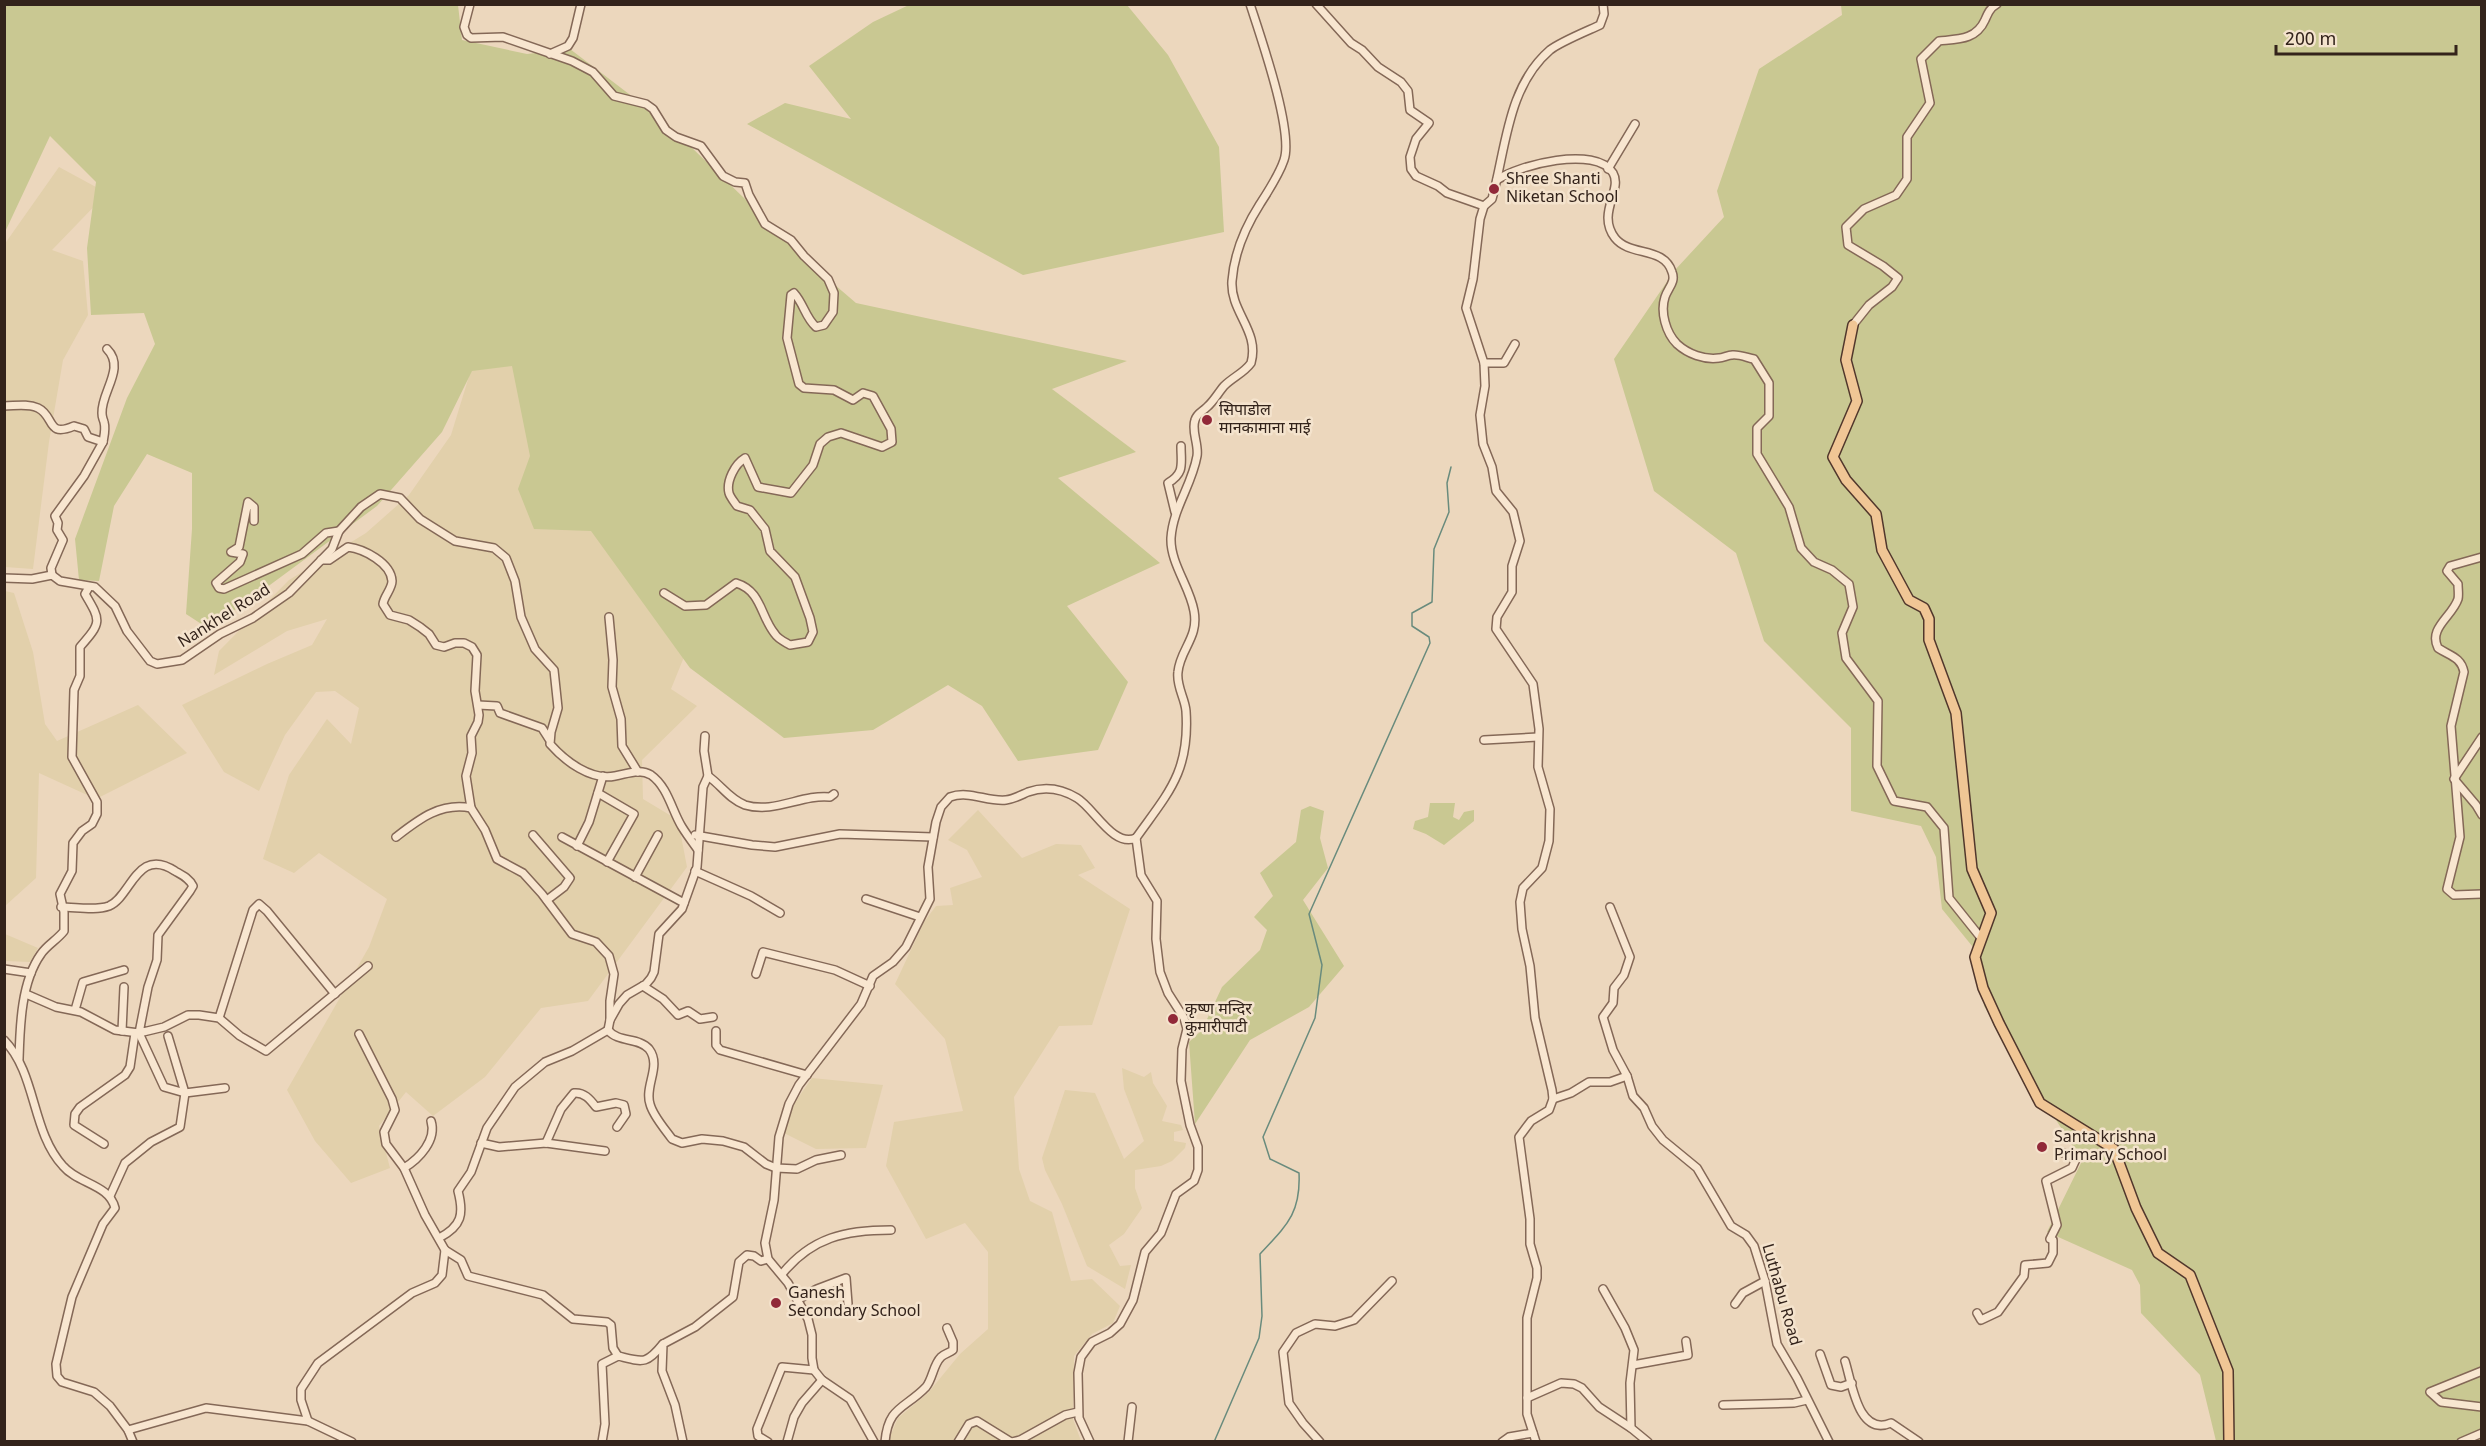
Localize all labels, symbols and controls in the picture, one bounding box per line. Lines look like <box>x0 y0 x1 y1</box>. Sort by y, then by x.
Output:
scale bar <box>2276 18 2456 56</box>
text: 200 m <box>2285 29 2336 52</box>
place label: Shree Shanti Niketan School <box>1506 170 1619 209</box>
marker: Shree Shanti Niketan School <box>1487 182 1501 196</box>
place label: सिपाडोल मानकामाना माई <box>1219 401 1312 440</box>
marker: सिपाडोल मानकामाना माई <box>1200 413 1214 427</box>
street label: Nankhel Road <box>175 580 275 654</box>
place label: कृष्ण मन्दिर कुमारीपाटी <box>1185 1000 1252 1039</box>
marker: कृष्ण मन्दिर कुमारीपाटी <box>1166 1012 1180 1026</box>
place label: Santa krishna Primary School <box>2054 1128 2167 1167</box>
marker: Santa krishna Primary School <box>2035 1140 2049 1154</box>
street label: Luthabu Road <box>1755 1242 1805 1348</box>
place label: Ganesh Secondary School <box>788 1284 921 1323</box>
marker: Ganesh Secondary School <box>769 1296 783 1310</box>

